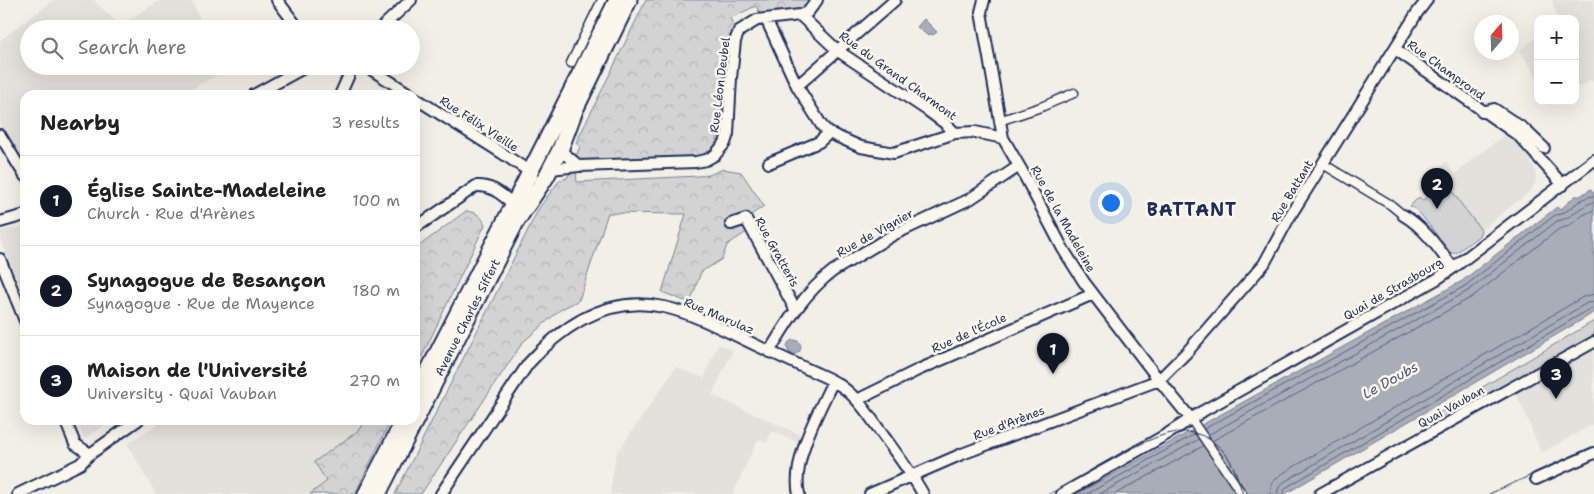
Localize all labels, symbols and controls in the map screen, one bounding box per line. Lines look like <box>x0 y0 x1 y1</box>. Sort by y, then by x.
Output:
north arrow <box>1474 15 1519 60</box>
map controls <box>1534 15 1579 105</box>
button: + <box>1534 15 1579 60</box>
search box <box>20 20 420 75</box>
street label: Rue du Grand Charmont <box>836 28 960 124</box>
icon: search <box>38 34 66 62</box>
text: Search here <box>78 35 187 60</box>
street label: Rue Léon Deubel <box>706 36 734 134</box>
street label: Rue Champrond <box>1404 37 1488 104</box>
button: − <box>1534 60 1579 105</box>
street label: Rue Félix Vieille <box>436 92 522 156</box>
text: Nearby <box>40 109 120 137</box>
text: 3 results <box>331 112 400 133</box>
street label: Rue Battant <box>1267 157 1317 225</box>
street label: Rue de la Madeleine <box>1027 163 1099 275</box>
pin: 2 <box>1421 168 1453 209</box>
text: Église Sainte-Madeleine <box>87 178 326 203</box>
text: 1 <box>52 190 60 211</box>
text: 100 m <box>352 190 400 211</box>
your location <box>1098 190 1124 216</box>
district label: BATTANT <box>1147 198 1237 222</box>
text: Church · Rue d'Arènes <box>87 203 256 224</box>
street label: Rue de Vignier <box>834 205 917 261</box>
street label: Rue Gratteris <box>751 214 803 290</box>
street label: Quai de Strasbourg <box>1340 254 1446 324</box>
street label: Avenue Charles Siffert <box>431 256 504 379</box>
text: Synagogue de Besançon <box>87 268 326 293</box>
text: 2 <box>50 280 62 301</box>
text: 180 m <box>352 280 400 301</box>
text: Synagogue · Rue de Mayence <box>87 293 315 314</box>
street label: Rue Marulaz <box>681 294 757 338</box>
street label: Rue de l'École <box>929 309 1009 357</box>
pin: 1 <box>1037 333 1069 374</box>
water label: Le Doubs <box>1359 357 1421 403</box>
text: Maison de l'Université <box>87 358 308 383</box>
pin: 3 <box>1540 358 1572 399</box>
text: 3 <box>50 370 62 391</box>
text: 270 m <box>349 370 400 391</box>
street label: Quai Vauban <box>1415 382 1487 432</box>
text: University · Quai Vauban <box>87 383 277 404</box>
street label: Rue d'Arènes <box>971 402 1047 444</box>

